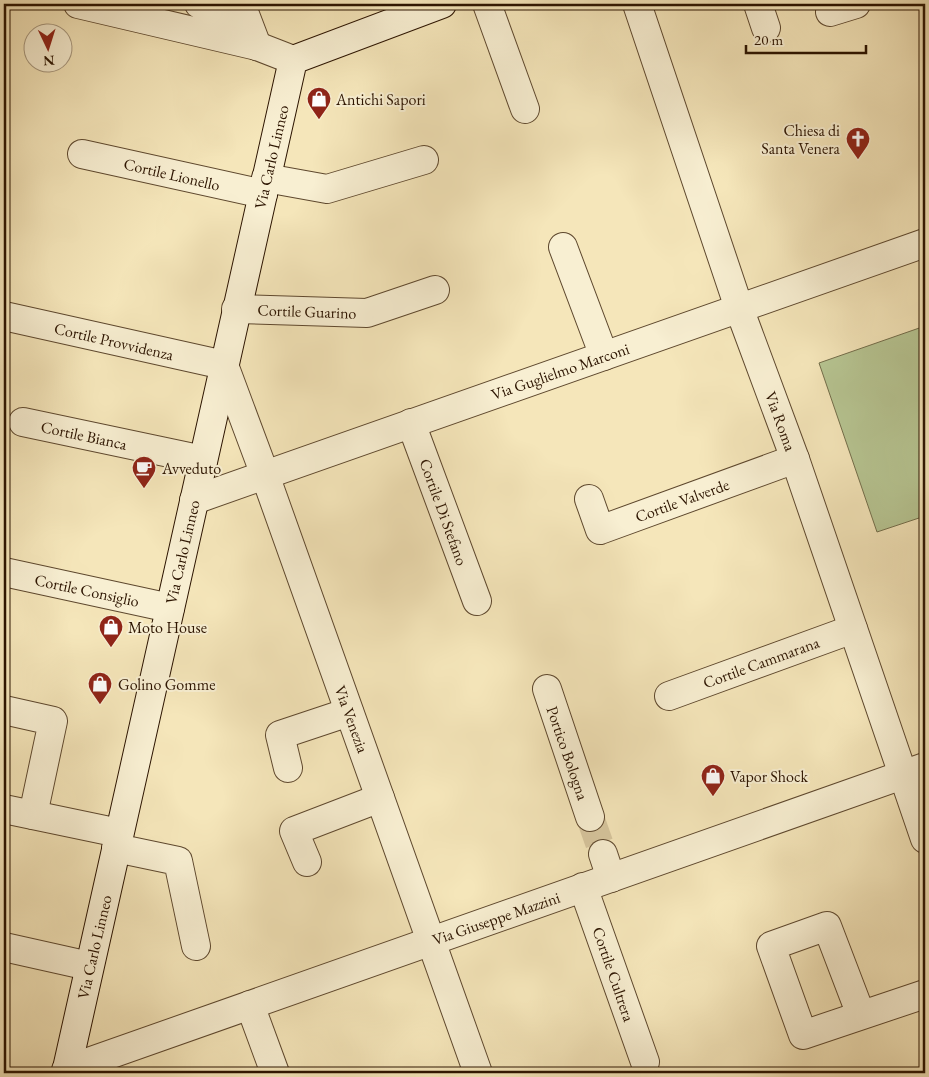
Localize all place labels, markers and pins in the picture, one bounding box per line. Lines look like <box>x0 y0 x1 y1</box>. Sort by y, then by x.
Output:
shop icon: Antichi Sapori <box>306 86 332 120</box>
place label: Antichi Sapori <box>335 89 426 110</box>
place label: Chiesa di Santa Venera <box>761 120 841 159</box>
church icon: Chiesa di Santa Venera <box>845 126 871 160</box>
cafe icon: Avveduto <box>131 455 157 489</box>
place label: Avveduto <box>161 458 221 479</box>
shop icon: Moto House <box>98 614 124 648</box>
place label: Moto House <box>128 617 207 638</box>
shop icon: Golino Gomme <box>87 671 113 705</box>
place label: Golino Gomme <box>118 674 215 695</box>
shop icon: Vapor Shock <box>700 763 726 797</box>
place label: Vapor Shock <box>730 766 808 787</box>

